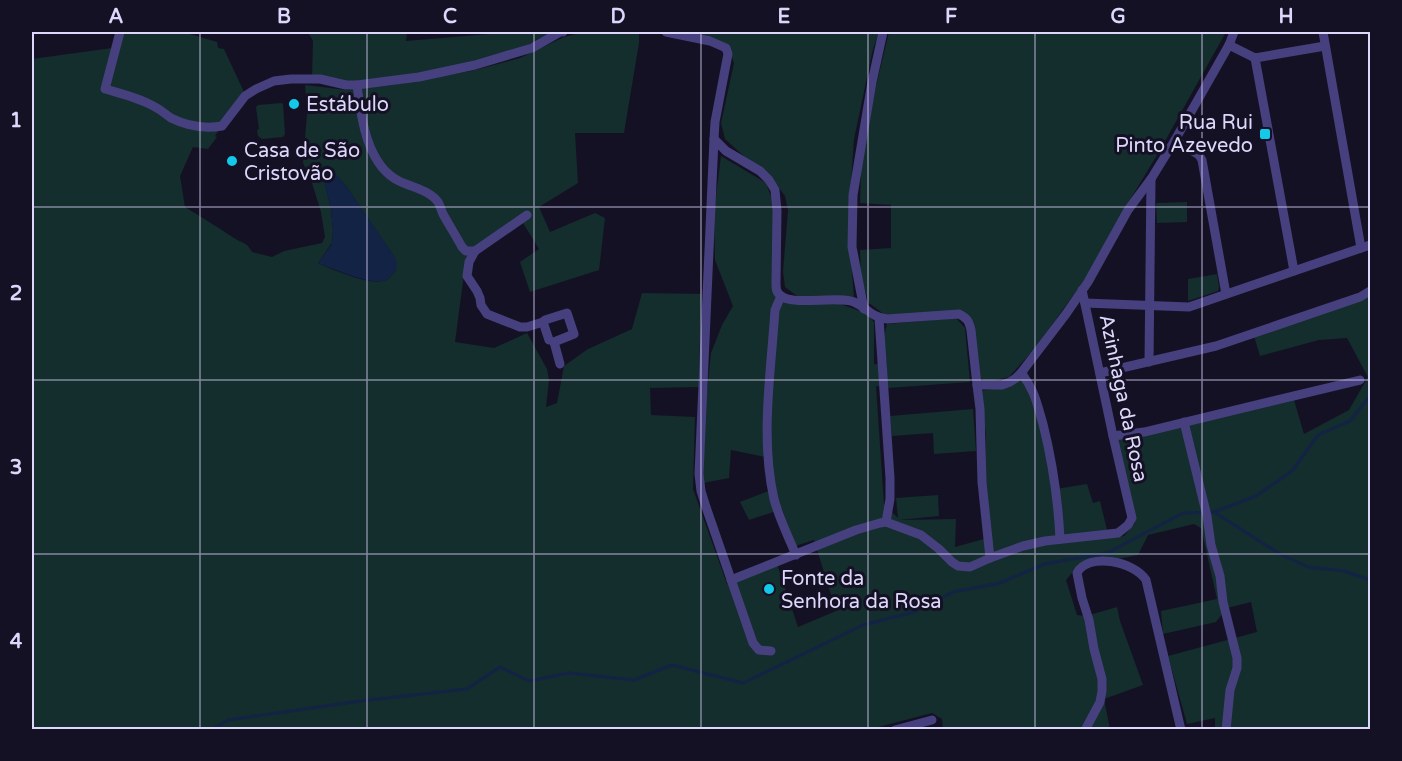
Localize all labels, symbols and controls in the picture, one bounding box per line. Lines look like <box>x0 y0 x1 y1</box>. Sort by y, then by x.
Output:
text: A <box>109 5 124 29</box>
text: B <box>277 5 291 29</box>
text: C <box>443 5 457 29</box>
text: D <box>610 5 626 29</box>
text: E <box>778 5 791 29</box>
text: F <box>945 5 957 29</box>
text: G <box>1110 5 1126 29</box>
text: H <box>1278 5 1294 29</box>
place label: Estábulo <box>306 93 389 117</box>
marker: Estábulo <box>287 97 301 111</box>
text: 1 <box>10 109 22 133</box>
place label: Rua Rui Pinto Azevedo <box>1115 111 1253 158</box>
marker: Rua Rui Pinto Azevedo <box>1258 127 1272 141</box>
place label: Casa de São Cristovão <box>244 139 360 186</box>
marker: Casa de São Cristovão <box>225 154 239 168</box>
text: 2 <box>10 282 22 306</box>
street label: Azinhaga da Rosa <box>1094 312 1153 484</box>
text: 3 <box>10 456 22 480</box>
place label: Fonte da Senhora da Rosa <box>781 567 942 614</box>
marker: Fonte da Senhora da Rosa <box>762 582 776 596</box>
text: 4 <box>10 630 23 654</box>

